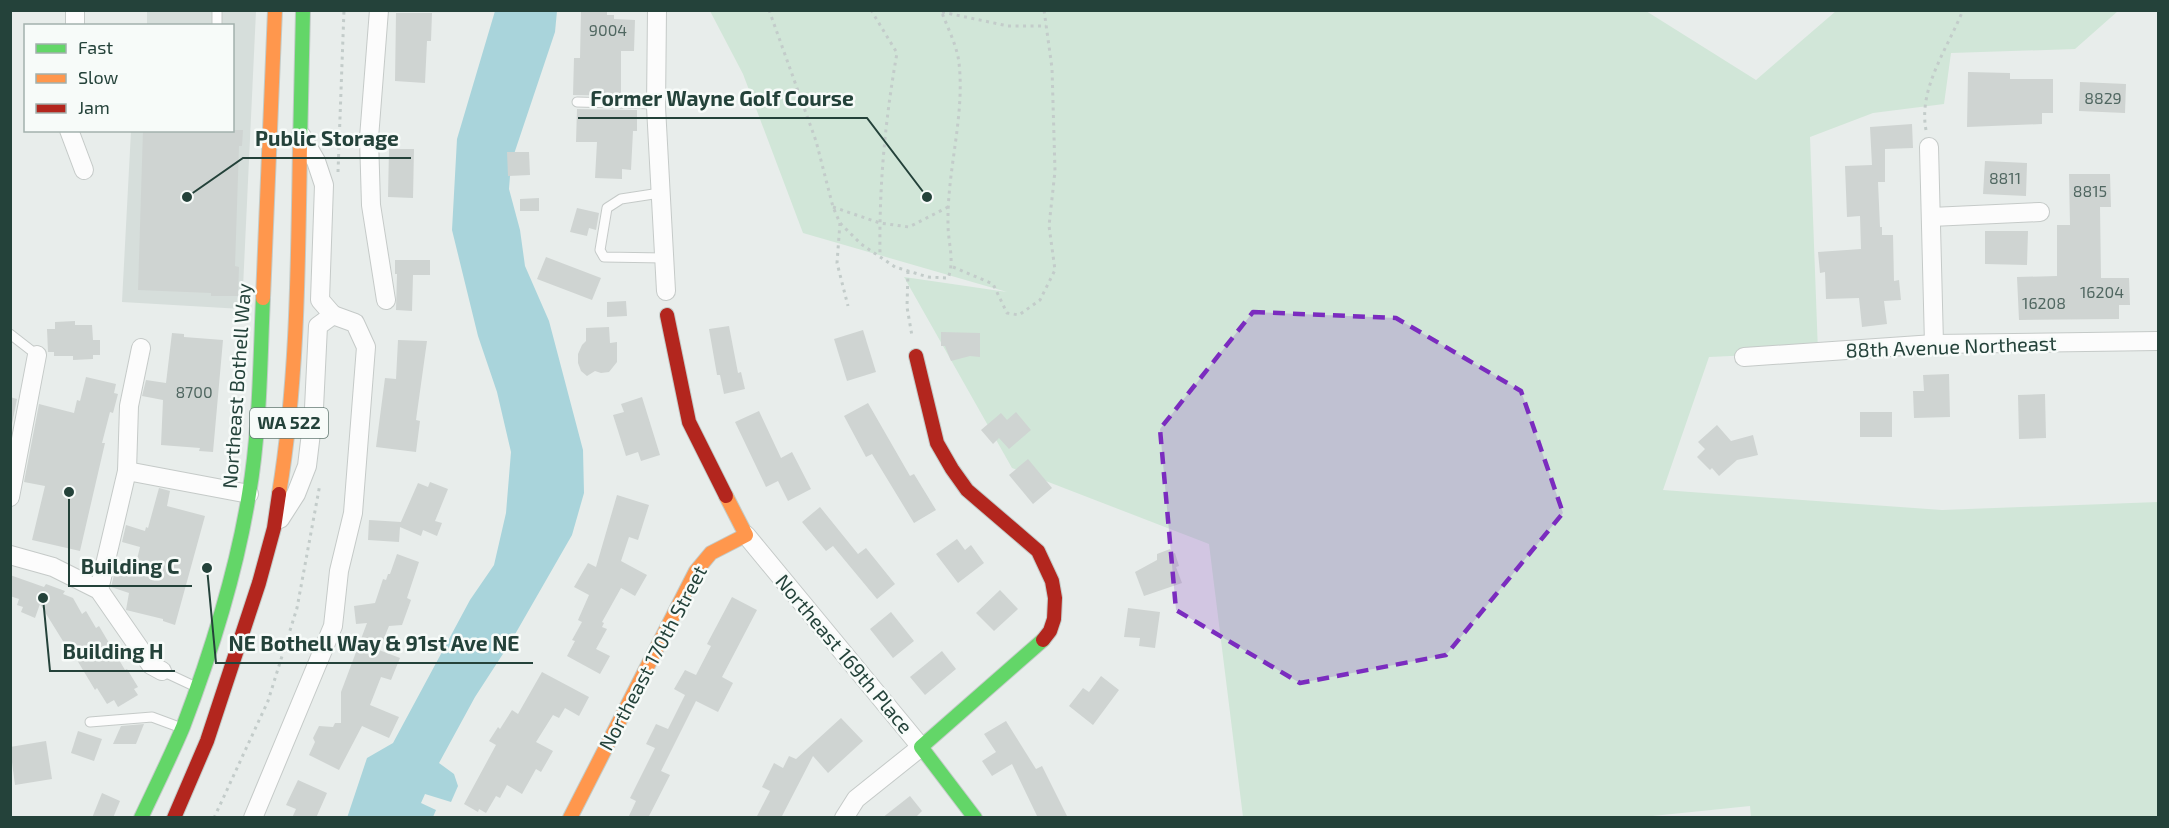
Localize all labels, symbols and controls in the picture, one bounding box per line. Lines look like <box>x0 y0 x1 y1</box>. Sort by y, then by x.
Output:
house number: 9004 <box>589 20 627 39</box>
legend <box>24 24 234 132</box>
text: Fast <box>78 36 113 58</box>
text: Slow <box>78 66 119 88</box>
callout: Former Wayne Golf Course <box>578 79 867 118</box>
text: Former Wayne Golf Course <box>590 85 854 111</box>
house number: 8829 <box>2084 88 2122 107</box>
text: Jam <box>78 96 110 118</box>
callout: Public Storage <box>243 119 411 158</box>
text: Public Storage <box>255 125 399 150</box>
house number: 8811 <box>1989 168 2021 187</box>
house number: 8815 <box>2073 181 2107 200</box>
street label: Northeast Bothell Way <box>217 282 255 490</box>
house number: 16204 <box>2080 282 2124 301</box>
house number: 16208 <box>2022 293 2066 312</box>
street label: 88th Avenue Northeast <box>1845 330 2057 362</box>
house number: 8700 <box>175 382 213 401</box>
road number: WA 522 <box>250 408 328 438</box>
callout: Building C <box>69 547 192 586</box>
text: Building C <box>81 553 179 578</box>
street label: Northeast 170th Street <box>593 561 711 754</box>
street label: Northeast 169th Place <box>771 569 918 738</box>
callout: NE Bothell Way & 91st Ave NE <box>216 624 533 663</box>
text: NE Bothell Way & 91st Ave NE <box>228 630 520 656</box>
callout: Building H <box>50 632 175 671</box>
text: Building H <box>63 638 163 663</box>

